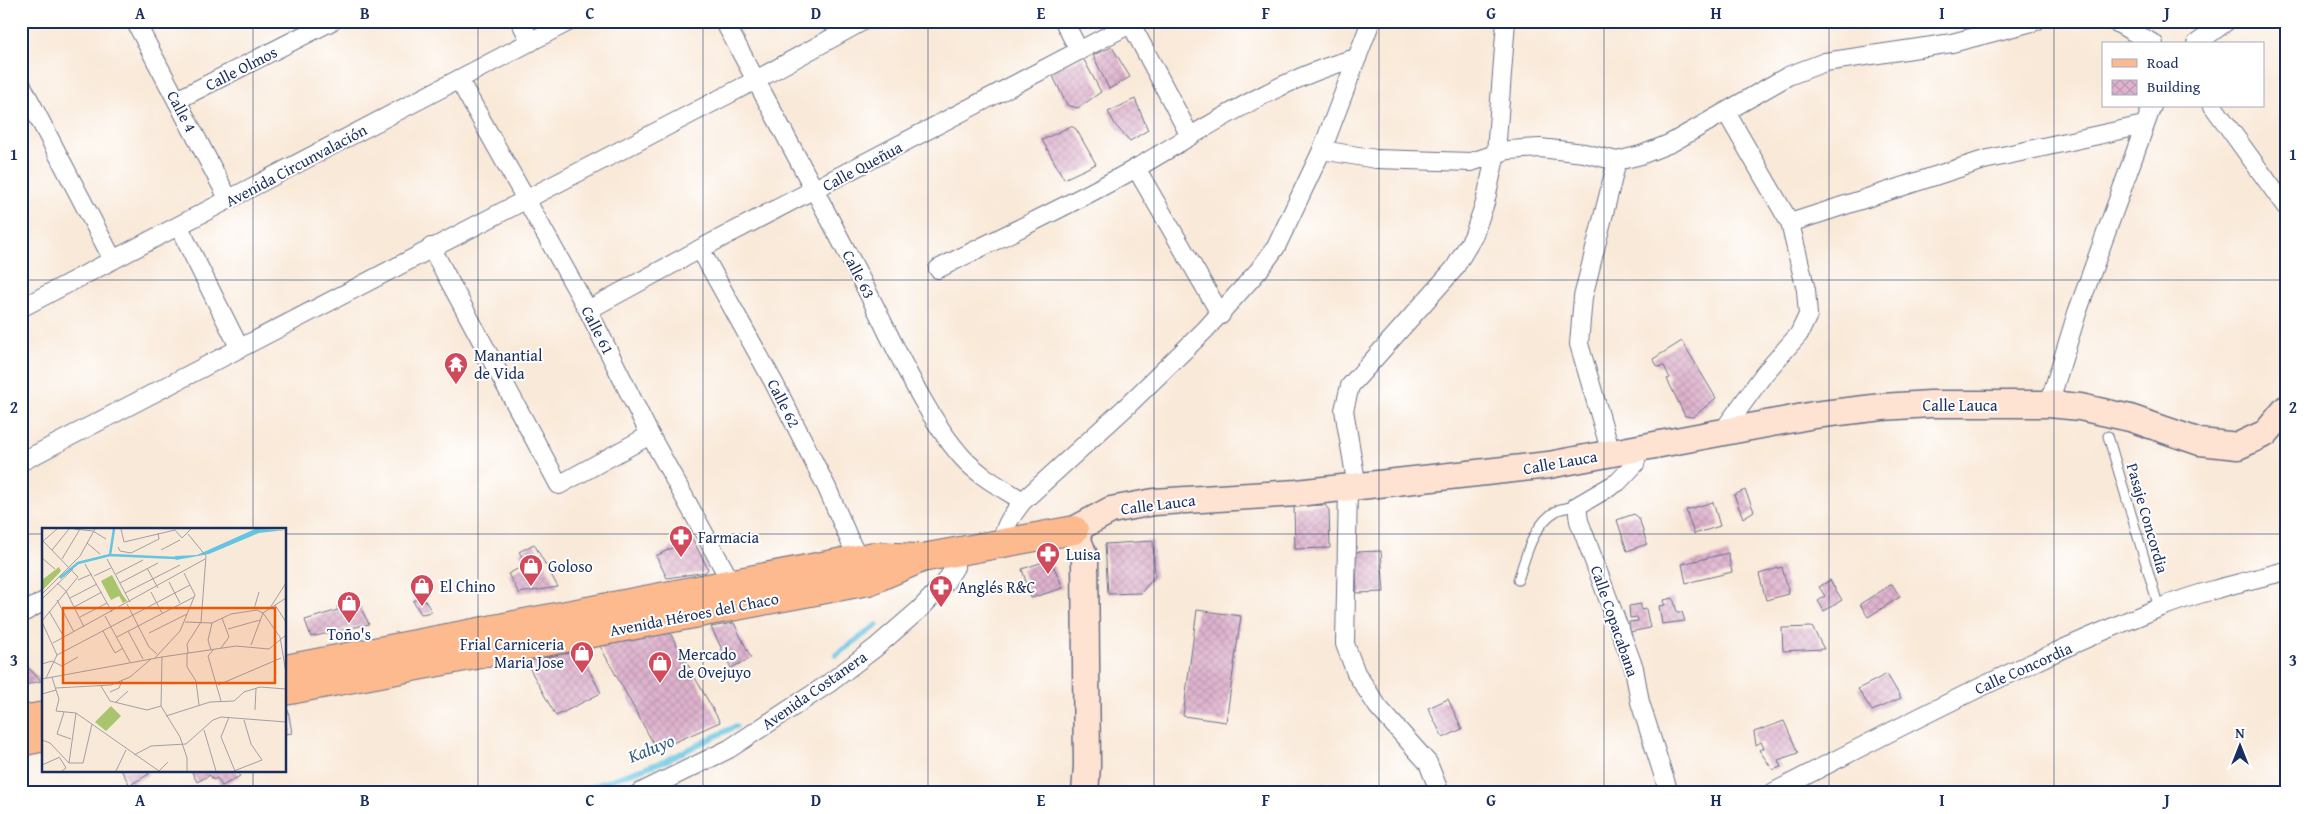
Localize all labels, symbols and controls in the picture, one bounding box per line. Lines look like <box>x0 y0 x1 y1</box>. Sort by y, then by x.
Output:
text: A <box>135 1 146 25</box>
text: B <box>360 1 370 25</box>
text: C <box>585 1 595 25</box>
text: D <box>811 1 821 25</box>
text: E <box>1037 1 1046 25</box>
text: F <box>1262 1 1270 25</box>
text: G <box>1486 1 1496 25</box>
text: H <box>1710 1 1722 25</box>
text: I <box>1939 1 1945 25</box>
text: J <box>2161 1 2170 25</box>
street label: Calle Olmos <box>201 40 281 96</box>
legend <box>2102 42 2264 108</box>
text: Road <box>2147 52 2178 73</box>
text: Building <box>2147 76 2201 97</box>
street label: Calle 4 <box>161 86 203 136</box>
street label: Avenida Circunvalación <box>221 117 371 213</box>
street label: Calle Queñua <box>818 135 907 197</box>
text: 1 <box>10 142 18 166</box>
text: 1 <box>2289 142 2297 166</box>
street label: Calle 63 <box>837 246 881 302</box>
street label: Calle 61 <box>576 302 620 358</box>
place label: Manantial de Vida <box>474 343 543 385</box>
temple icon: Manantial de Vida <box>443 351 469 385</box>
street label: Calle 62 <box>762 375 806 431</box>
street label: Calle Lauca <box>1923 393 1998 417</box>
text: 2 <box>10 395 18 419</box>
text: 2 <box>2289 395 2297 419</box>
street label: Calle Lauca <box>1521 444 1599 480</box>
street label: Pasaje Concordia <box>2121 460 2175 576</box>
street label: Calle Lauca <box>1119 487 1197 520</box>
pharmacy icon: Farmacia <box>668 524 694 558</box>
place label: Farmacia <box>698 525 760 549</box>
inset map <box>42 528 286 772</box>
pharmacy icon: Luisa <box>1035 541 1061 575</box>
place label: Luisa <box>1066 542 1101 566</box>
shop icon: Goloso <box>518 553 544 587</box>
place label: Goloso <box>548 554 593 578</box>
street label: Calle Copacabana <box>1585 562 1645 680</box>
shop icon: El Chino <box>409 573 435 607</box>
place label: El Chino <box>440 574 495 598</box>
pharmacy icon: Anglés R&C <box>928 574 954 608</box>
place label: Anglés R&C <box>958 575 1036 599</box>
street label: Avenida Héroes del Chaco <box>607 586 781 642</box>
shop icon: Toño's <box>336 590 362 624</box>
place label: Toño's <box>327 622 371 646</box>
place label: Frial Carniceria Maria Jose <box>460 632 564 674</box>
street label: Calle Concordia <box>1970 636 2076 700</box>
shop icon: Frial Carniceria Maria Jose <box>569 640 595 674</box>
place label: Mercado de Ovejuyo <box>678 642 751 684</box>
street label: Avenida Costanera <box>756 644 872 735</box>
text: 3 <box>10 648 18 672</box>
text: 3 <box>2289 648 2297 672</box>
shop icon: Mercado de Ovejuyo <box>647 650 673 684</box>
north arrow <box>2214 722 2264 772</box>
text: N <box>2235 723 2245 743</box>
water label: Kaluyo <box>623 726 678 770</box>
text: A <box>135 788 146 812</box>
text: B <box>360 788 370 812</box>
text: C <box>585 788 595 812</box>
text: D <box>811 788 821 812</box>
text: E <box>1037 788 1046 812</box>
text: F <box>1262 788 1270 812</box>
text: G <box>1486 788 1496 812</box>
text: H <box>1710 788 1722 812</box>
text: I <box>1939 788 1945 812</box>
text: J <box>2161 788 2170 812</box>

